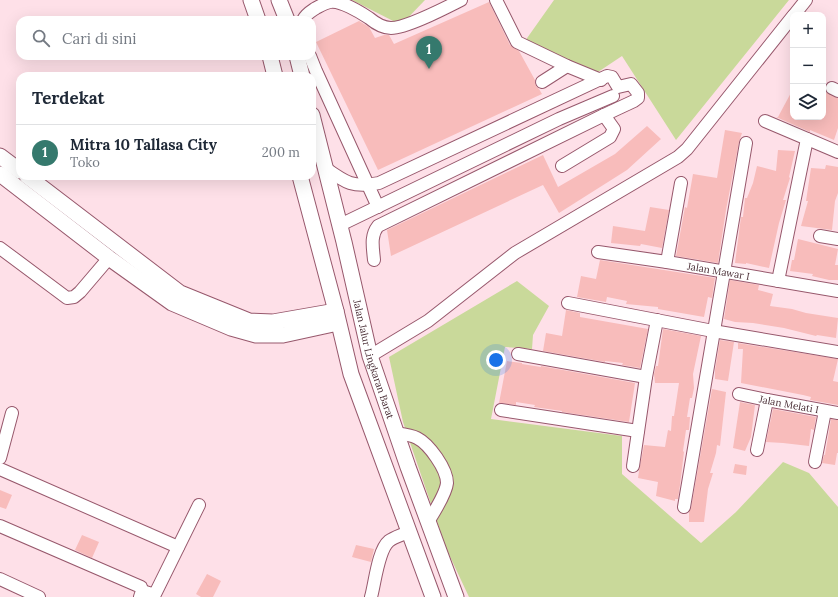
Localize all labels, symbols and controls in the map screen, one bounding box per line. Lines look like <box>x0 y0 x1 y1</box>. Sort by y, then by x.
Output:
map controls <box>790 12 826 120</box>
button: + <box>790 12 826 48</box>
search box <box>16 16 316 60</box>
icon: search <box>30 27 52 49</box>
text: Cari di sini <box>62 29 137 48</box>
pin: 1 <box>416 36 442 69</box>
button: − <box>790 48 826 84</box>
button: layers <box>790 84 826 120</box>
text: Terdekat <box>32 87 105 109</box>
text: Mitra 10 Tallasa City <box>70 135 217 154</box>
text: 1 <box>42 144 48 161</box>
text: 200 m <box>262 144 300 161</box>
text: Toko <box>70 154 100 171</box>
street label: Jalan Mawar I <box>685 259 751 283</box>
street label: Jalan Jalur Lingkaran Barat <box>350 297 397 421</box>
your location <box>486 350 506 370</box>
street label: Jalan Melati I <box>757 392 820 416</box>

